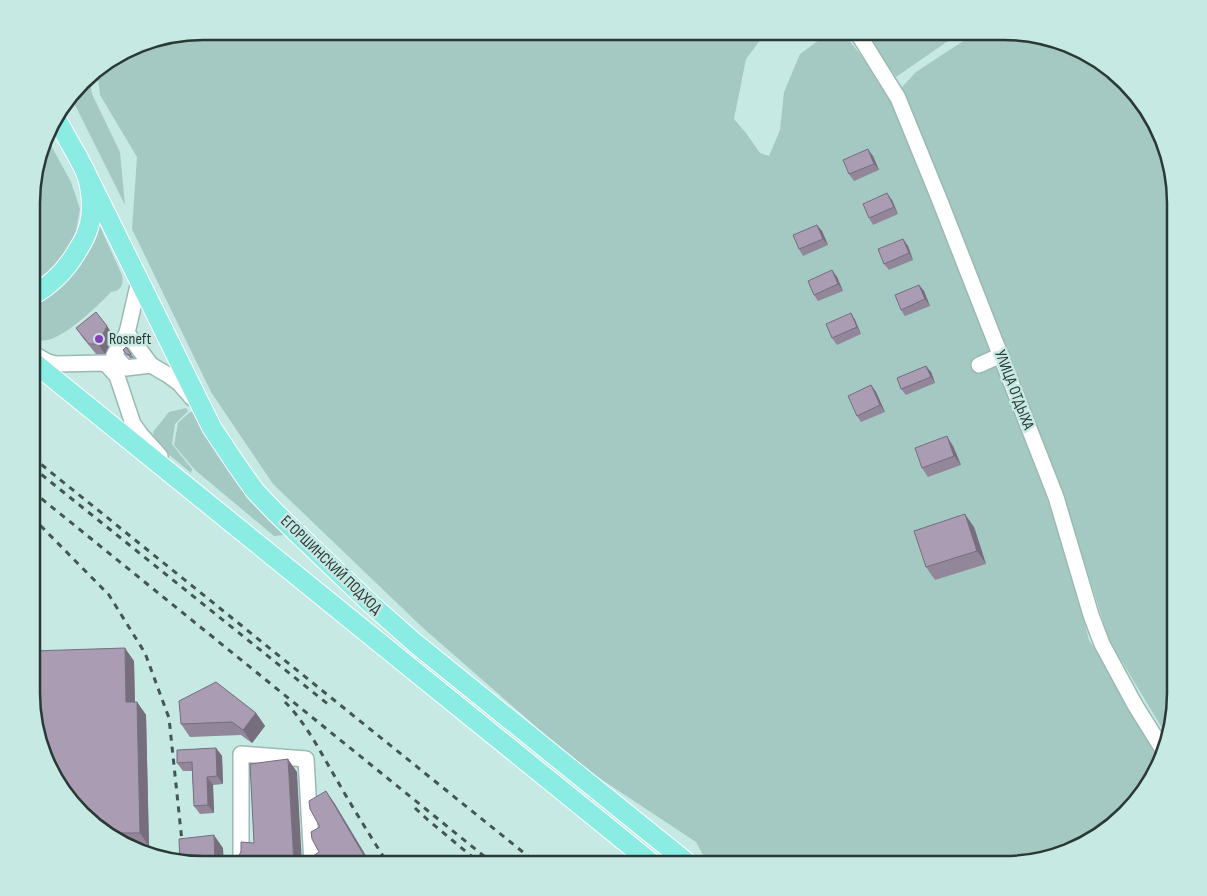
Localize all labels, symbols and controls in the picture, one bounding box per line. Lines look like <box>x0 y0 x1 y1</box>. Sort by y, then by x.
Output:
place label: Rosneft <box>109 330 151 349</box>
marker: Rosneft <box>93 333 105 345</box>
street label: УЛИЦА ОТДЫХА <box>990 348 1038 433</box>
street label: ЕГОРШИНСКИЙ ПОДХОД <box>276 512 386 619</box>

